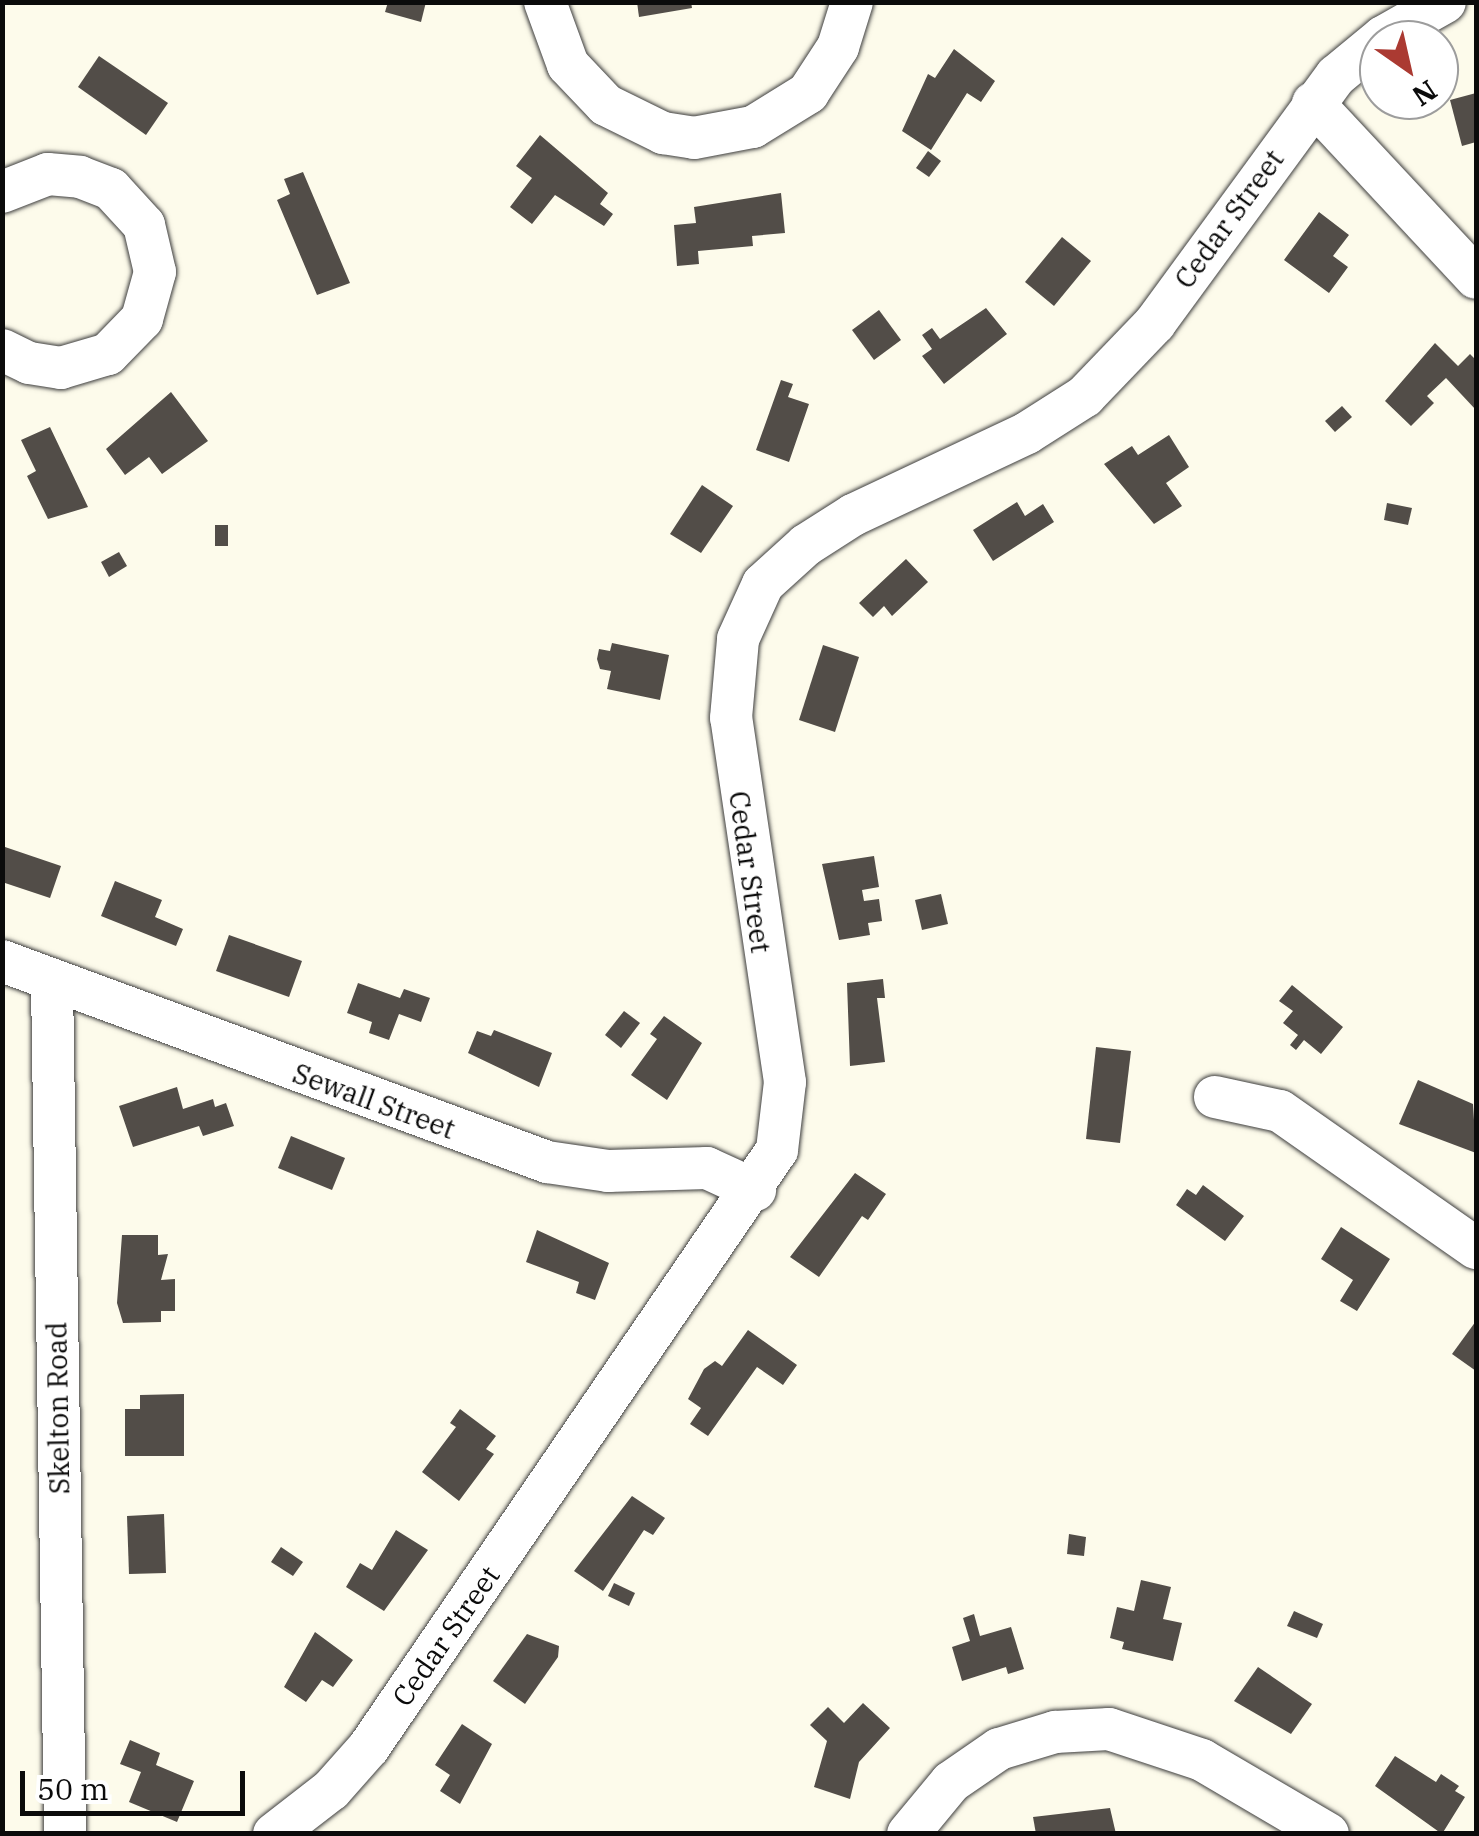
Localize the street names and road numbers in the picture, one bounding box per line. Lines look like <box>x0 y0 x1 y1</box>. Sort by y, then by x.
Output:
street label: Cedar Street <box>1167 143 1291 295</box>
street label: Cedar Street <box>722 789 778 955</box>
street label: Sewall Street <box>288 1056 460 1146</box>
street label: Skelton Road <box>40 1321 76 1495</box>
street label: Cedar Street <box>385 1560 507 1712</box>

